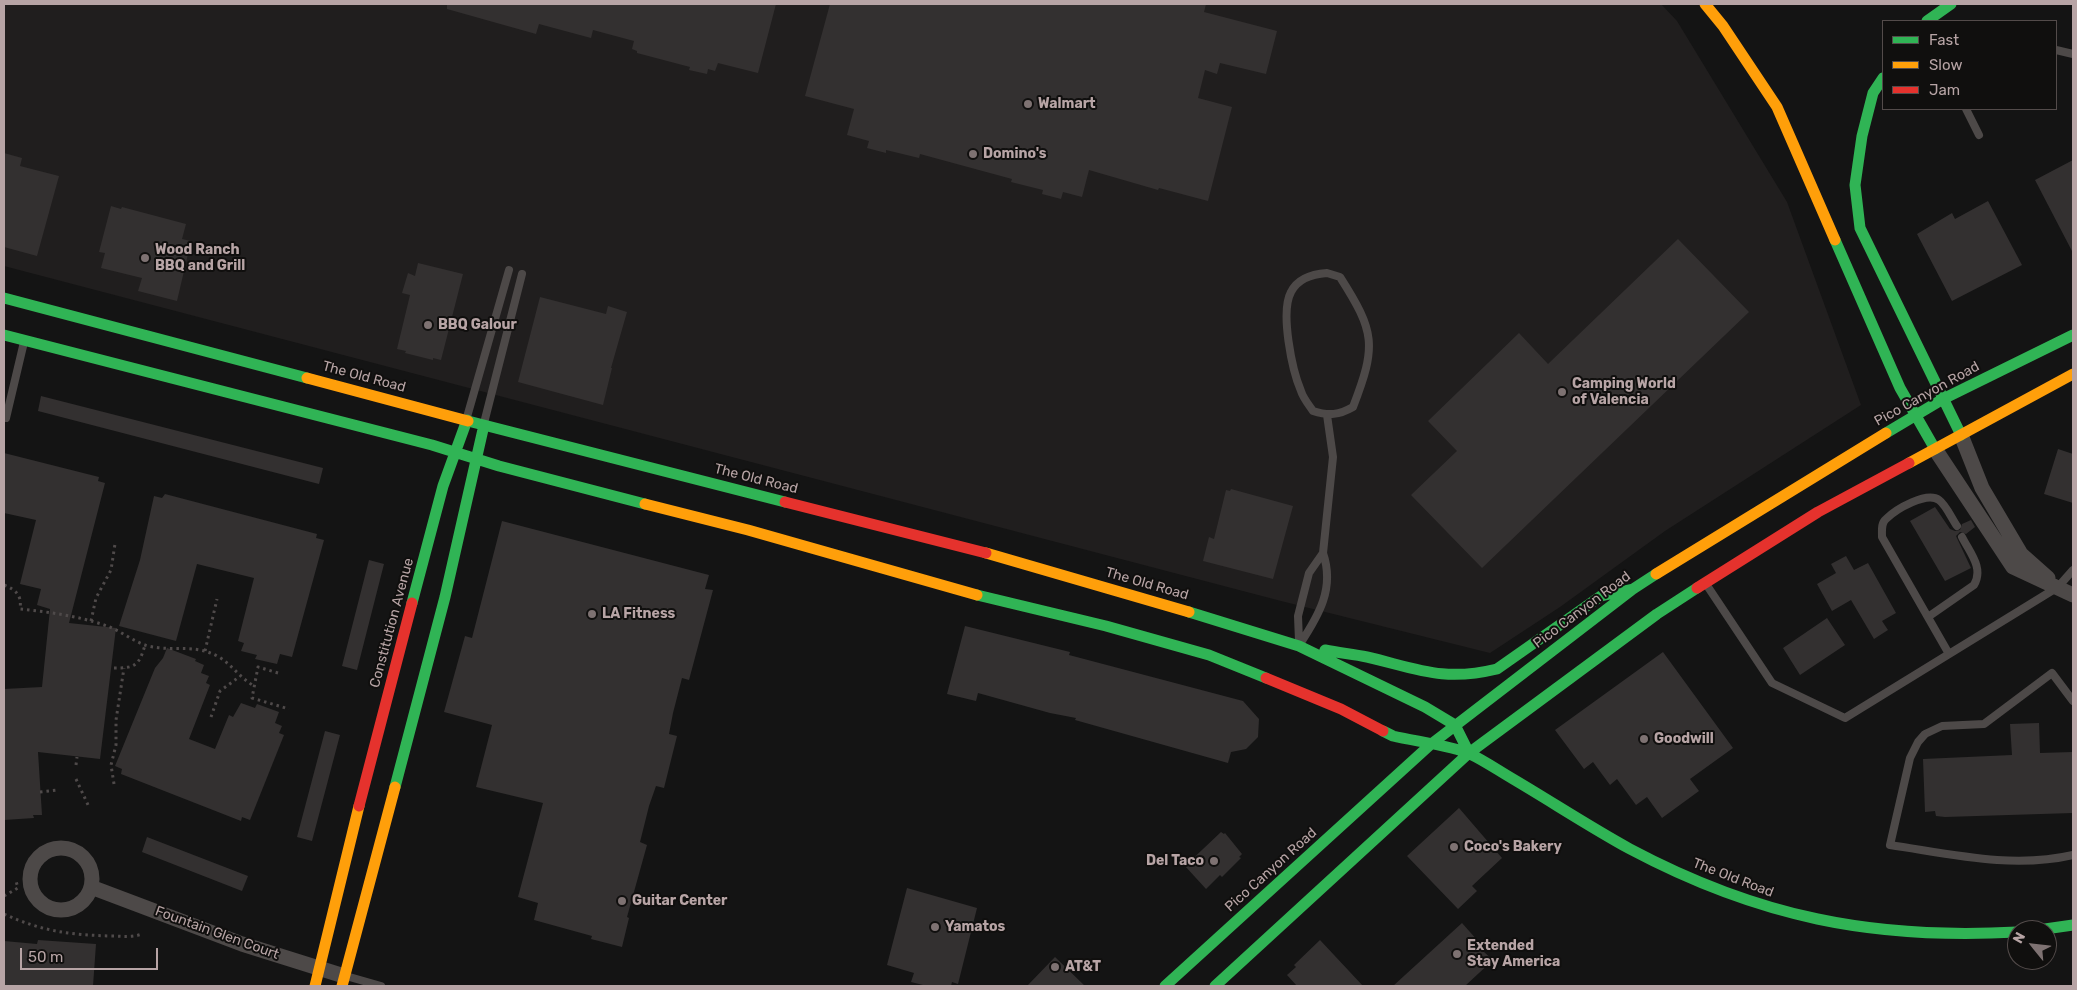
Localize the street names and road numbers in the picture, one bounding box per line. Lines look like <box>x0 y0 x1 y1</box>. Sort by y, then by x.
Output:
street label: The Old Road <box>321 358 407 396</box>
street label: Pico Canyon Road <box>1872 358 1982 430</box>
street label: The Old Road <box>713 461 799 497</box>
street label: Constitution Avenue <box>367 556 417 690</box>
street label: The Old Road <box>1104 564 1190 604</box>
street label: Pico Canyon Road <box>1530 568 1634 652</box>
street label: Pico Canyon Road <box>1222 824 1320 916</box>
street label: The Old Road <box>1690 855 1776 901</box>
street label: Fountain Glen Court <box>153 903 281 963</box>

